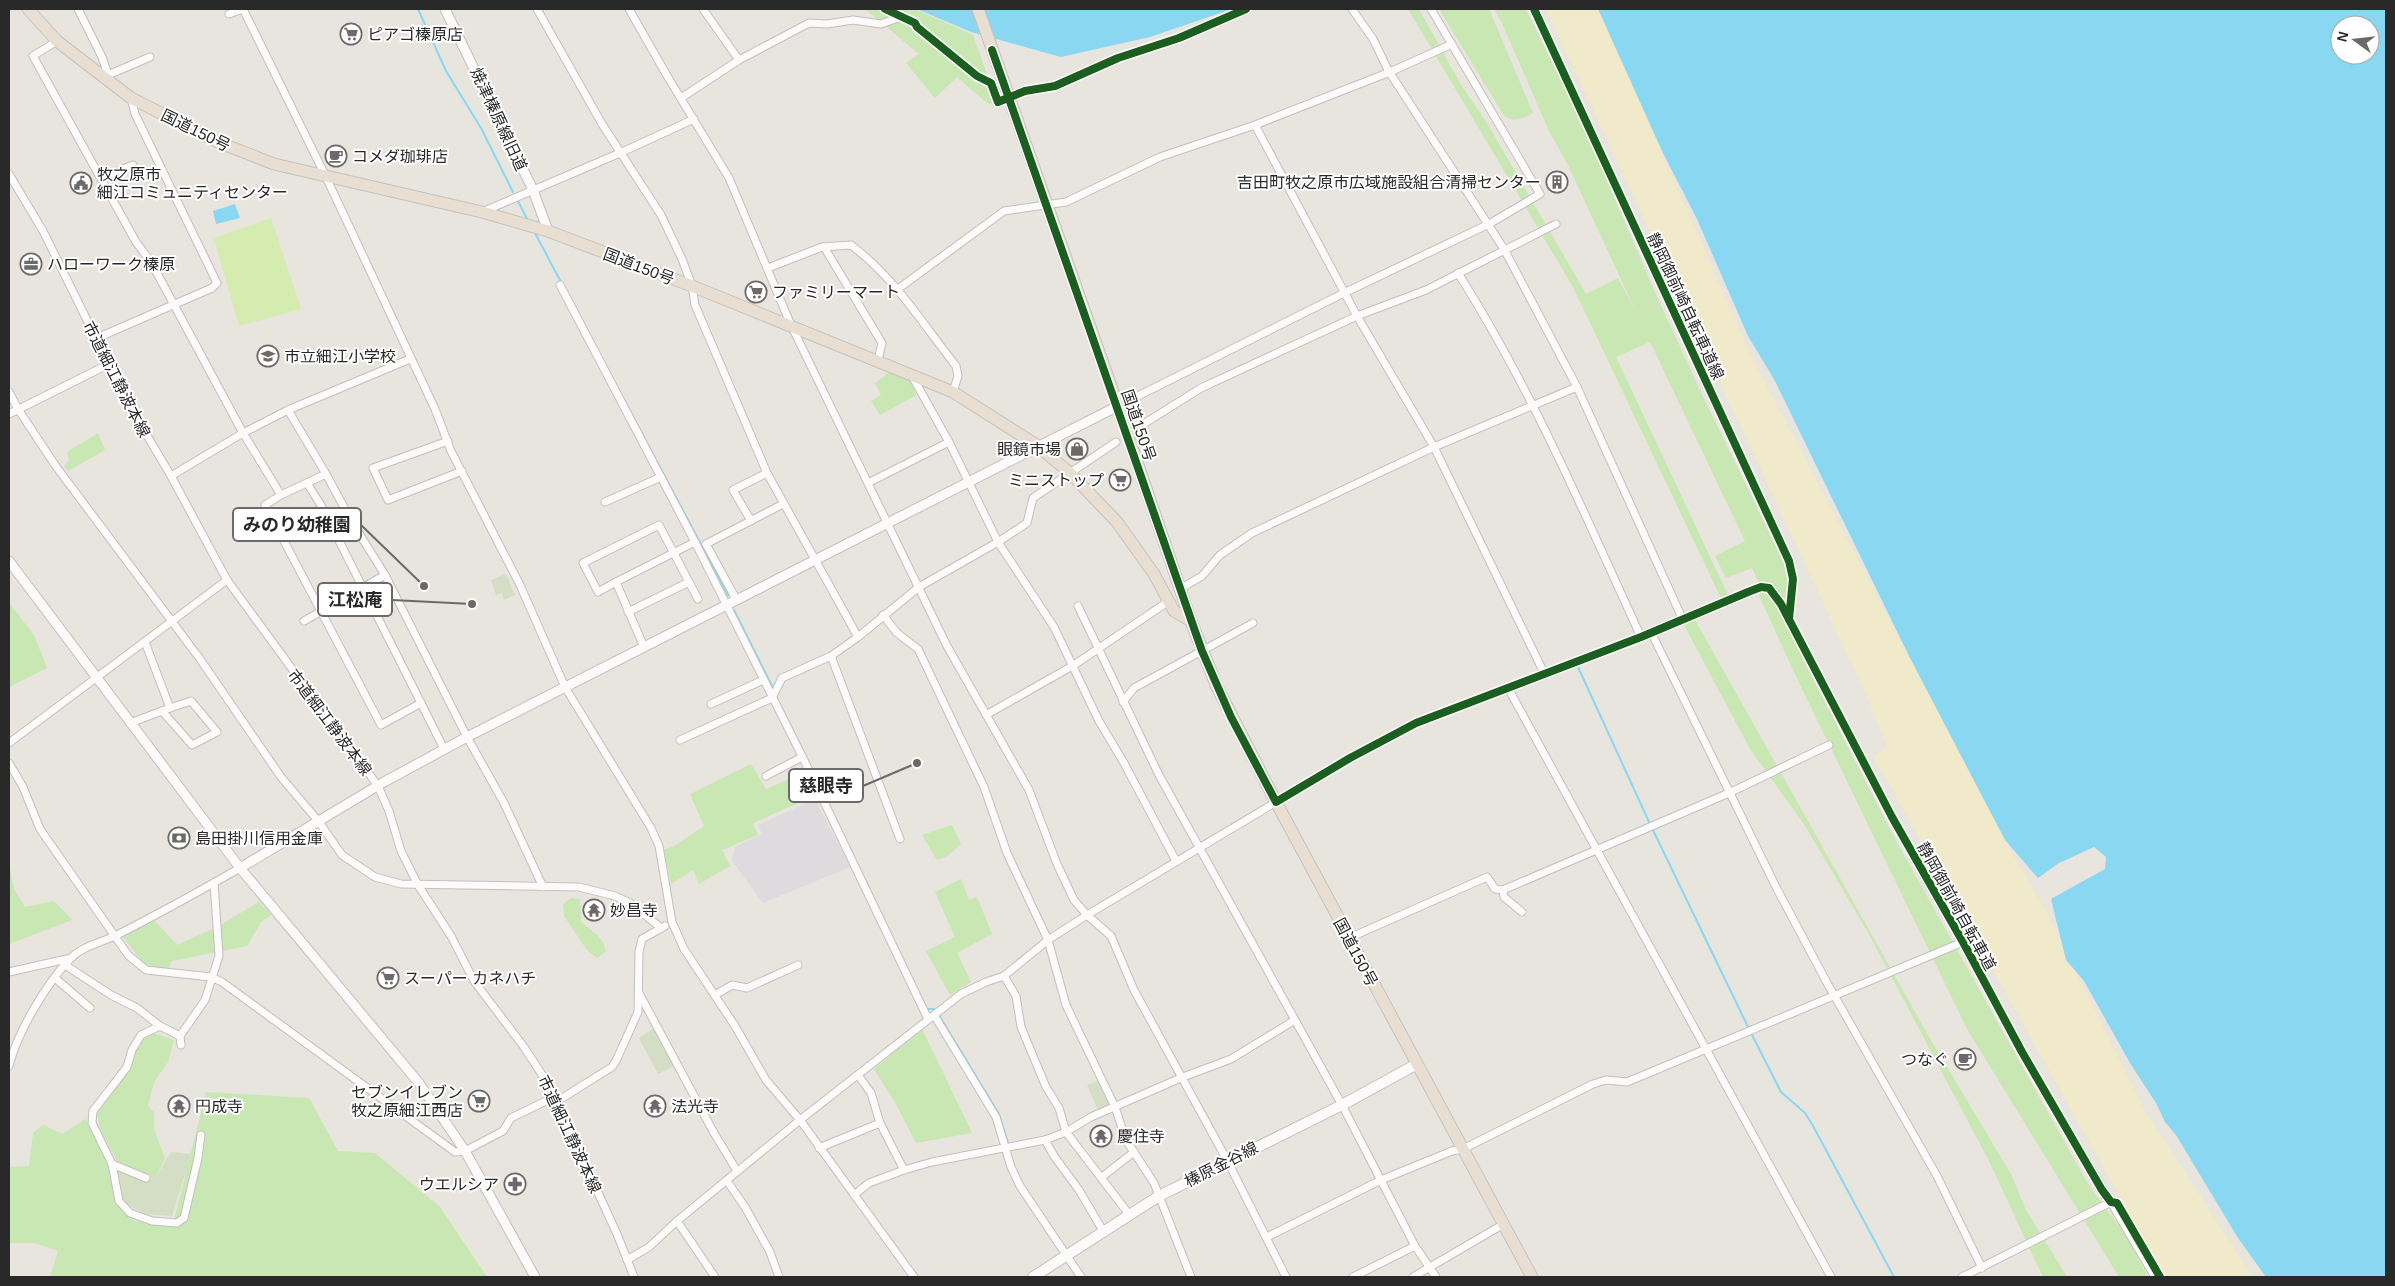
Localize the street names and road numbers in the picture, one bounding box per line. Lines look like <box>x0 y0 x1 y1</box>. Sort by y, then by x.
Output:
street label: 焼津榛原線旧道 <box>467 65 530 174</box>
street label: 国道150号 <box>158 106 233 154</box>
street label: 静岡御前崎自転車道線 <box>1644 230 1727 382</box>
street label: 国道150号 <box>601 245 677 288</box>
street label: 市道細江静波本線 <box>80 318 153 440</box>
street label: 国道150号 <box>1118 387 1159 463</box>
street label: 市道細江静波本線 <box>284 666 375 779</box>
street label: 静岡御前崎自転車道 <box>1914 839 1999 973</box>
street label: 国道150号 <box>1331 915 1381 989</box>
street label: 市道細江静波本線 <box>535 1073 604 1196</box>
street label: 榛原金谷線 <box>1182 1139 1261 1190</box>

